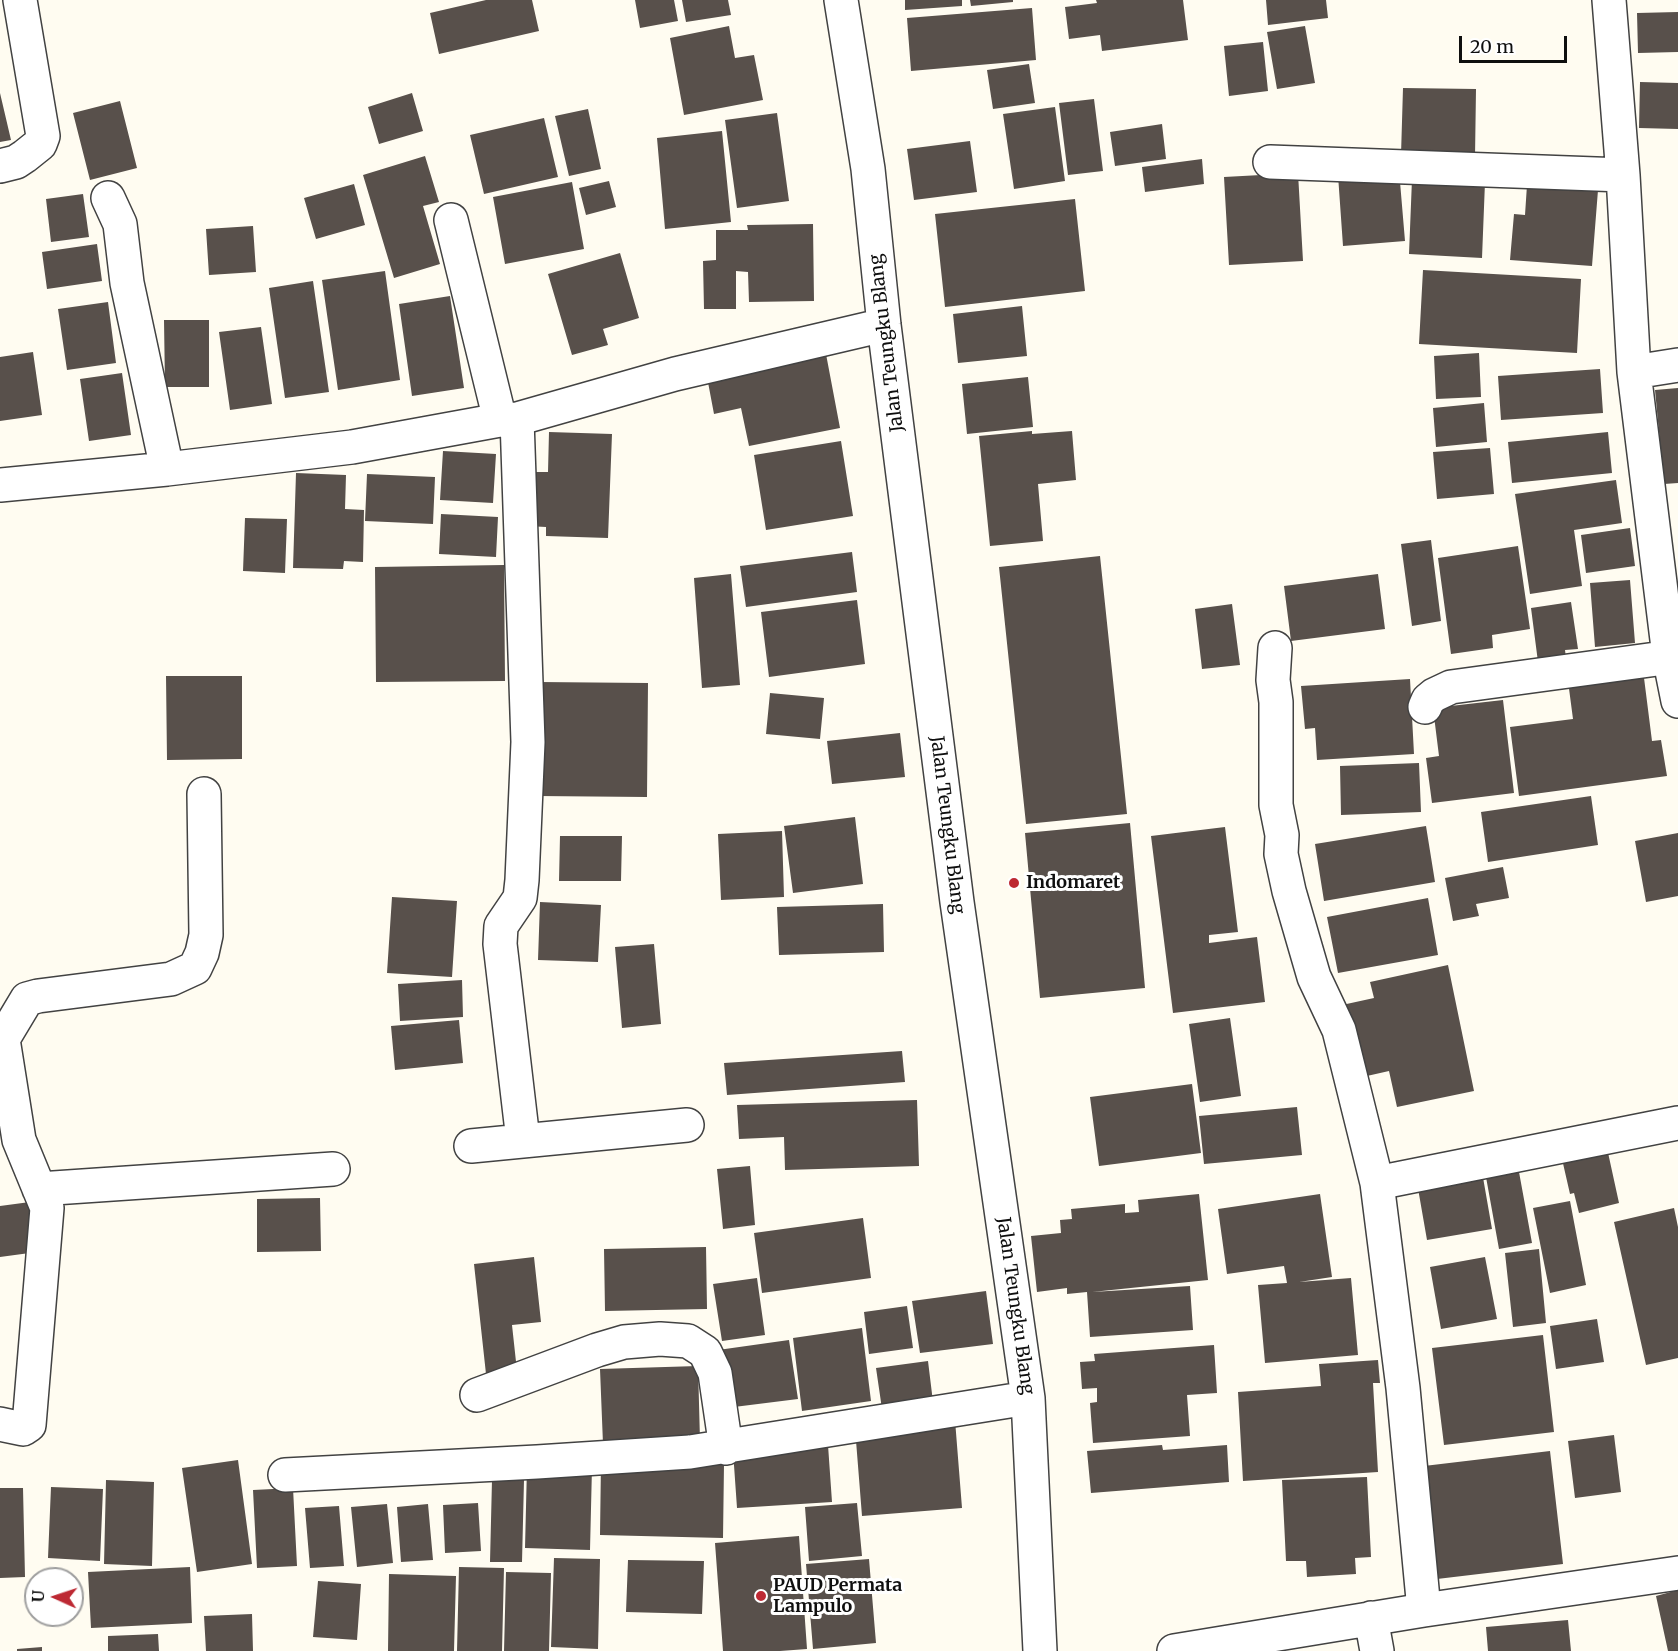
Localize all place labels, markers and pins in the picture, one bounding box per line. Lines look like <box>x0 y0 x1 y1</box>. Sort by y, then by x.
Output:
place label: Indomaret <box>1026 872 1120 894</box>
marker: Indomaret <box>1007 876 1021 890</box>
place label: PAUD Permata Lampulo <box>773 1575 902 1618</box>
marker: PAUD Permata Lampulo <box>754 1589 768 1603</box>

